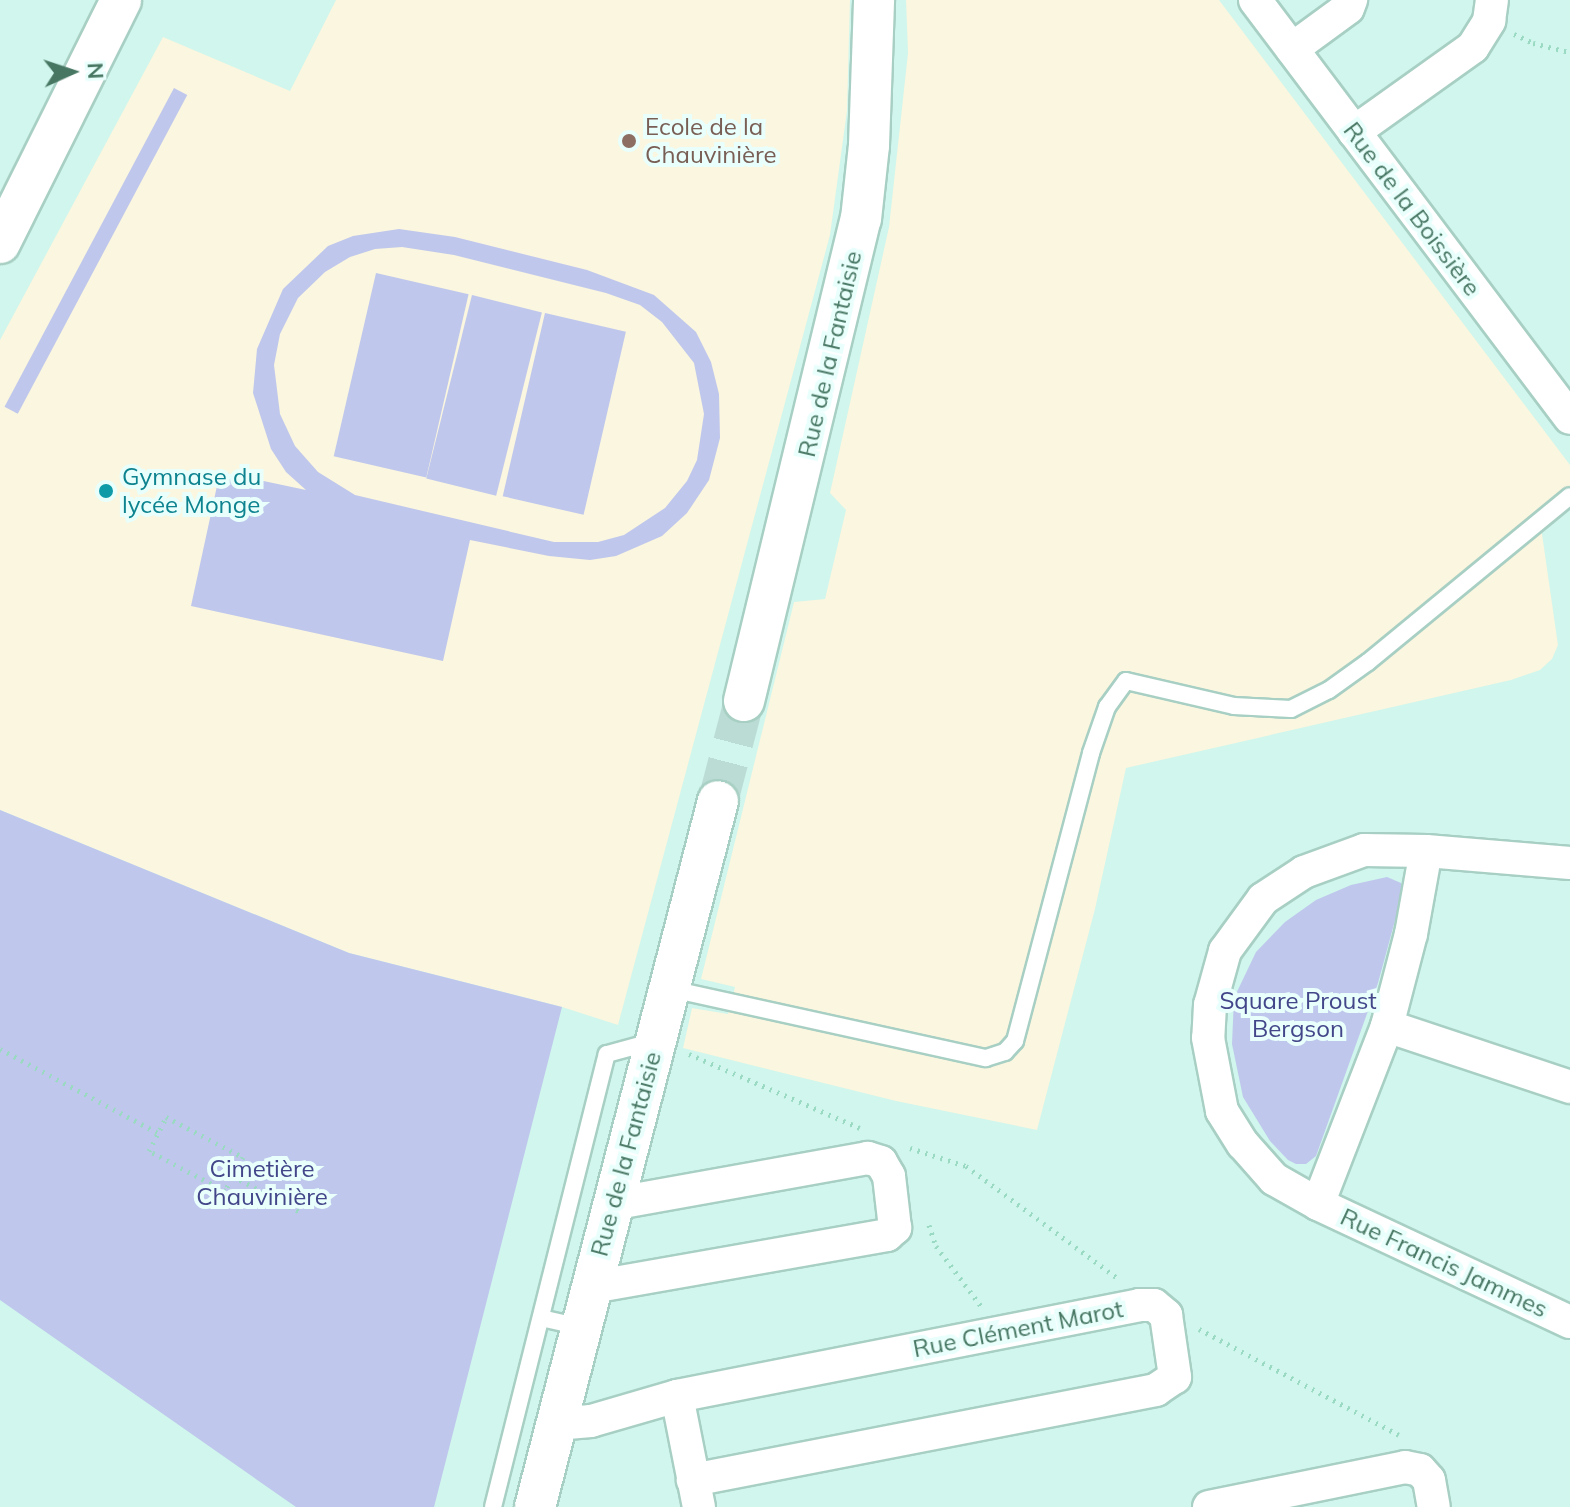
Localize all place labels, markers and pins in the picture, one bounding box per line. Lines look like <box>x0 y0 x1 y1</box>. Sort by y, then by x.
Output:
place label: Ecole de la Chauvinière <box>645 113 777 169</box>
marker: Ecole de la Chauvinière <box>620 132 638 150</box>
place label: Gymnase du lycée Monge <box>122 463 261 519</box>
marker: Gymnase du lycée Monge <box>97 482 115 500</box>

